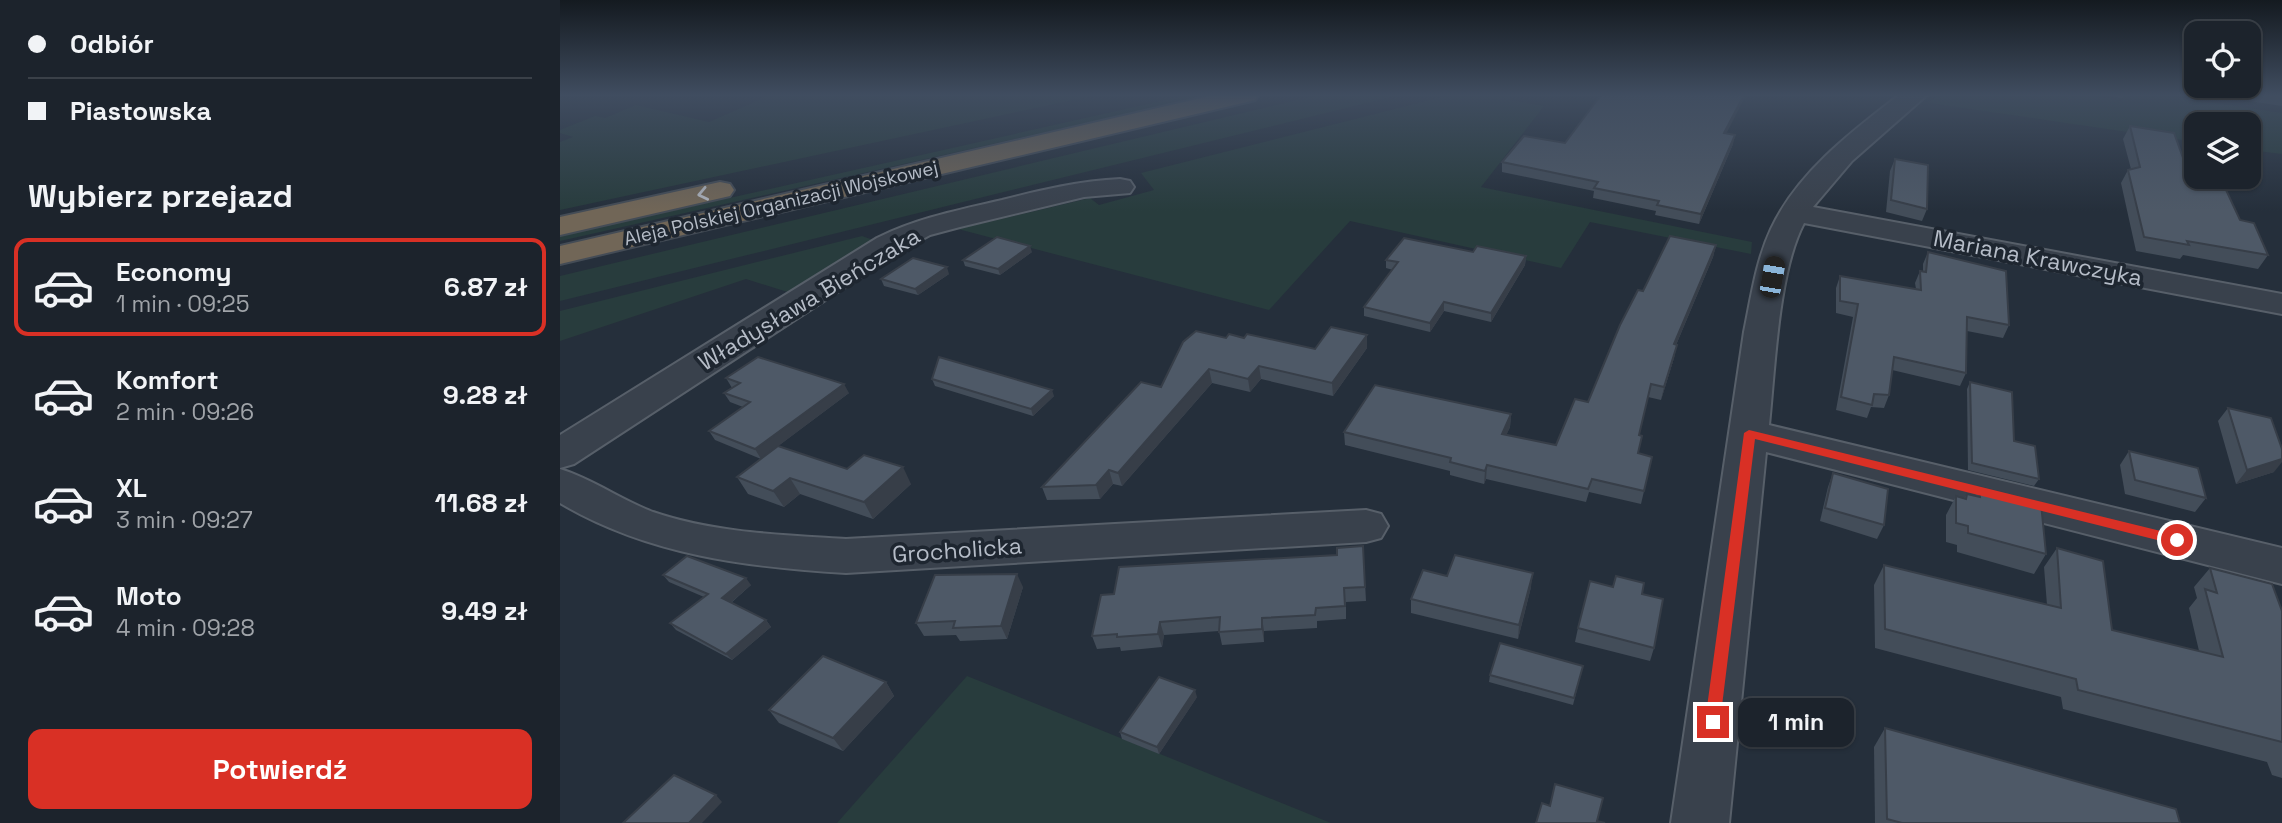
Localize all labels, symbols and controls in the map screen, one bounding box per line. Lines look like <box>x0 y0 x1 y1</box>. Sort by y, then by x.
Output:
map controls <box>2184 21 2261 189</box>
button: locate <box>2184 21 2261 98</box>
text: Odbiór <box>70 27 154 61</box>
text: Piastowska <box>70 94 212 128</box>
button: layers <box>2184 112 2261 189</box>
street label: Aleja Polskiej Organizacji Wojskowej <box>622 155 940 251</box>
text: Wybierz przejazd <box>28 176 293 216</box>
one-way arrow <box>697 186 709 201</box>
street label: Władysława Bieńczaka <box>693 221 925 377</box>
street label: Mariana Krawczyka <box>1931 223 2145 293</box>
car <box>1759 254 1786 300</box>
text: Economy <box>116 255 232 289</box>
icon: car <box>32 256 95 319</box>
text: 6.87 zł <box>444 270 528 304</box>
text: 1 min · 09:25 <box>116 289 249 319</box>
text: Komfort <box>116 363 219 397</box>
icon: car <box>32 364 95 427</box>
text: 9.28 zł <box>443 378 528 412</box>
text: 2 min · 09:26 <box>116 397 254 427</box>
text: XL <box>116 471 147 505</box>
icon: car <box>32 472 95 535</box>
text: 11.68 zł <box>435 486 528 520</box>
text: 3 min · 09:27 <box>116 505 253 535</box>
route start <box>2161 524 2193 556</box>
street label: Grocholicka <box>891 530 1023 570</box>
text: Moto <box>116 579 182 613</box>
icon: car <box>32 580 95 643</box>
text: 9.49 zł <box>441 594 528 628</box>
text: 4 min · 09:28 <box>116 613 255 643</box>
callout: 1 min <box>1738 698 1853 746</box>
route end <box>1697 706 1729 738</box>
text: 1 min <box>1768 707 1824 737</box>
button: Potwierdź <box>28 729 532 809</box>

